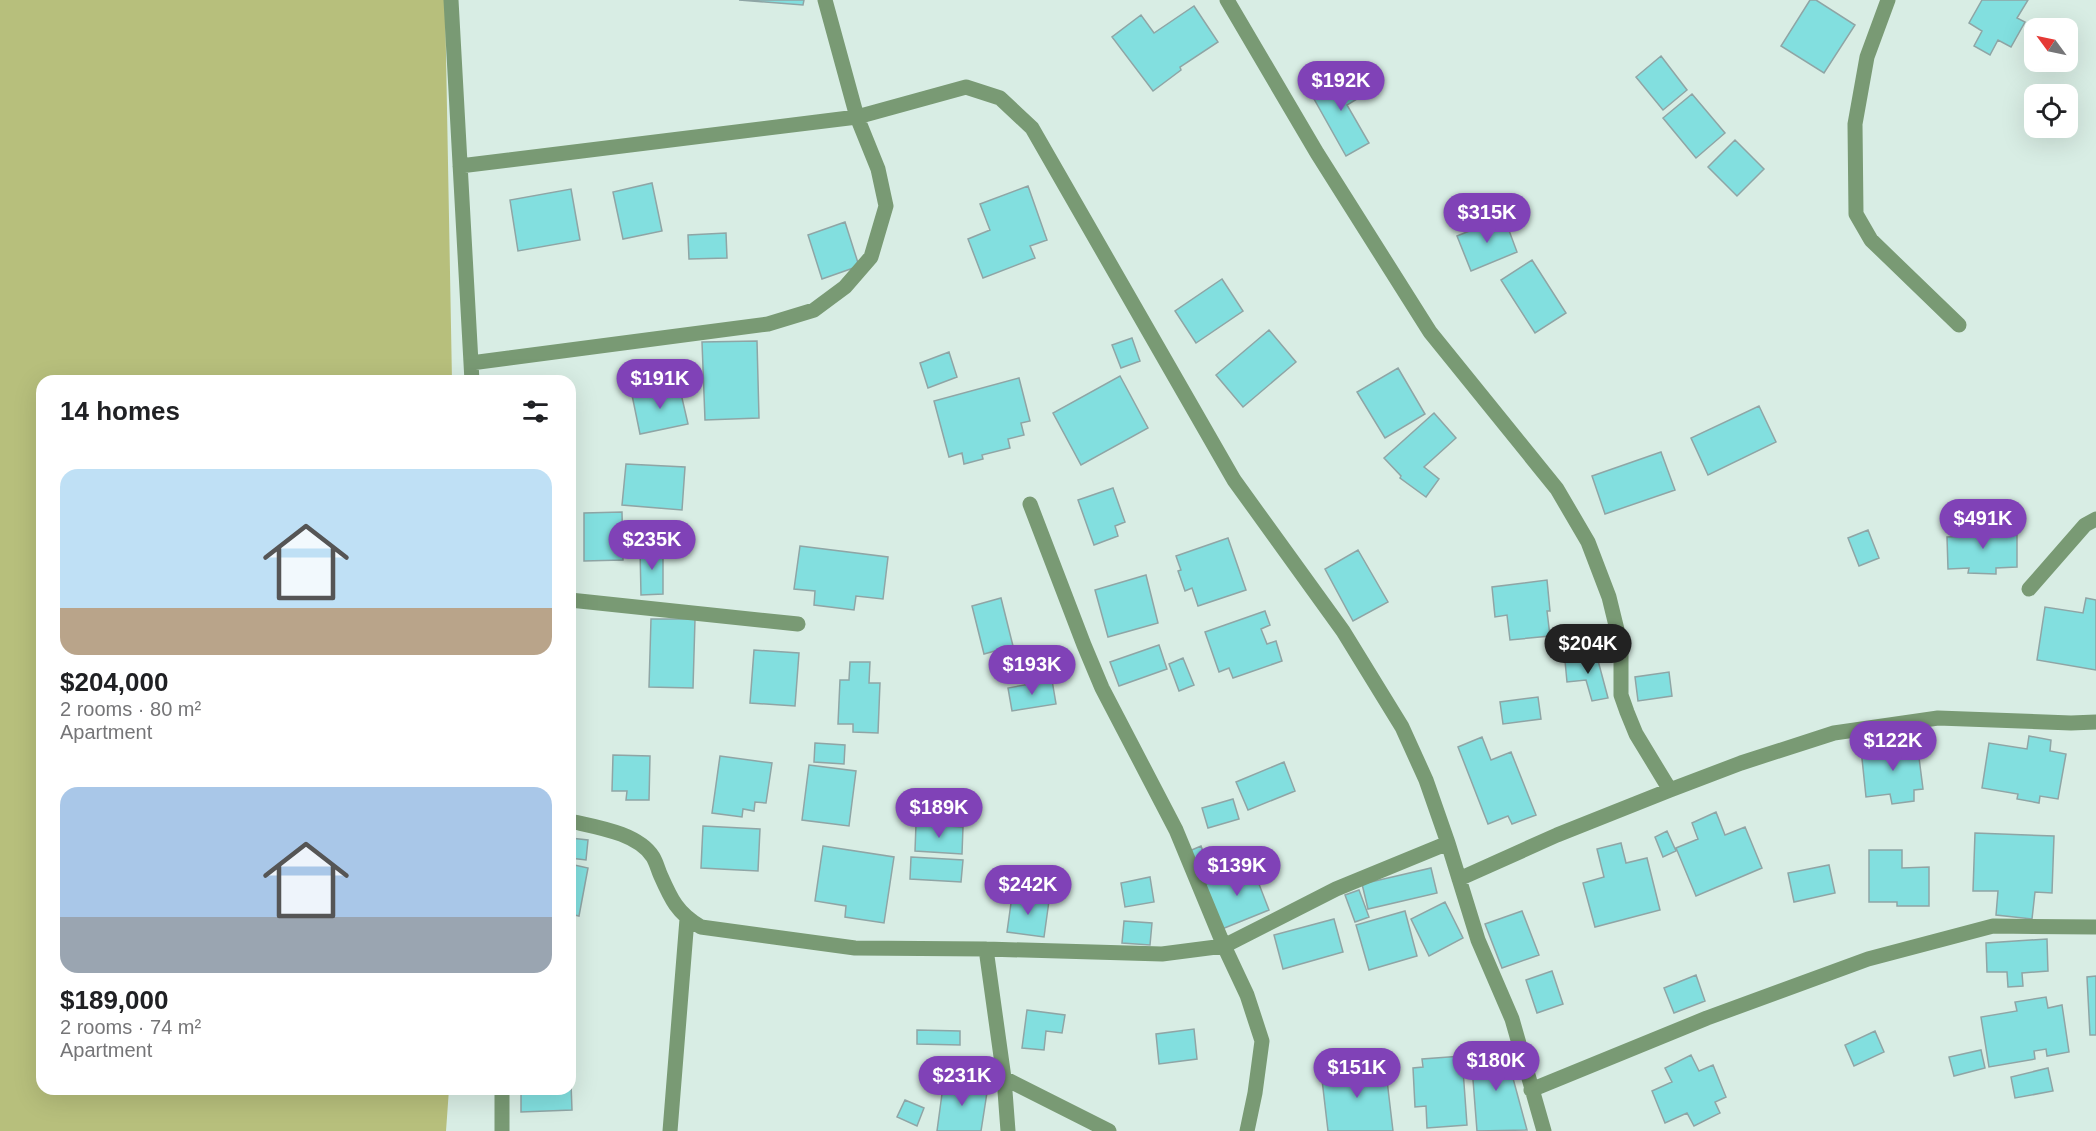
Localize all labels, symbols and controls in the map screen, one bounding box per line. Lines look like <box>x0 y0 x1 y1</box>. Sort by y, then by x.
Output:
north arrow <box>2024 18 2078 72</box>
map controls <box>2024 18 2078 138</box>
pin: $192K <box>1299 61 1383 112</box>
text: $192K <box>1312 69 1370 91</box>
button: locate <box>2024 84 2078 138</box>
pin: $315K <box>1445 193 1529 244</box>
text: $315K <box>1458 201 1516 223</box>
pin: $191K <box>618 359 702 410</box>
text: $191K <box>631 367 689 389</box>
icon: filters <box>519 395 552 428</box>
text: 14 homes <box>60 396 180 426</box>
pin: $491K <box>1941 499 2025 550</box>
text: $491K <box>1954 507 2012 529</box>
icon: home <box>252 508 360 616</box>
pin: $235K <box>610 520 694 571</box>
text: $235K <box>623 528 681 550</box>
pin: $204K <box>1546 624 1630 675</box>
text: $204K <box>1559 632 1617 654</box>
pin: $193K <box>990 645 1074 696</box>
text: $193K <box>1003 653 1061 675</box>
text: $204,000 <box>60 667 168 697</box>
text: 2 rooms · 80 m² <box>60 698 201 720</box>
text: Apartment <box>60 721 152 743</box>
pin: $122K <box>1851 721 1935 772</box>
text: $122K <box>1864 729 1922 751</box>
pin: $189K <box>897 788 981 839</box>
text: $189K <box>910 796 968 818</box>
icon: home <box>252 826 360 934</box>
pin: $139K <box>1195 846 1279 897</box>
text: $139K <box>1208 854 1266 876</box>
pin: $242K <box>986 865 1070 916</box>
text: $242K <box>999 873 1057 895</box>
text: $189,000 <box>60 985 168 1015</box>
text: 2 rooms · 74 m² <box>60 1016 201 1038</box>
text: Apartment <box>60 1039 152 1061</box>
pin: $180K <box>1454 1041 1538 1092</box>
pin: $151K <box>1315 1048 1399 1099</box>
text: $180K <box>1467 1049 1525 1071</box>
pin: $231K <box>920 1056 1004 1107</box>
text: $151K <box>1328 1056 1386 1078</box>
text: $231K <box>933 1064 991 1086</box>

